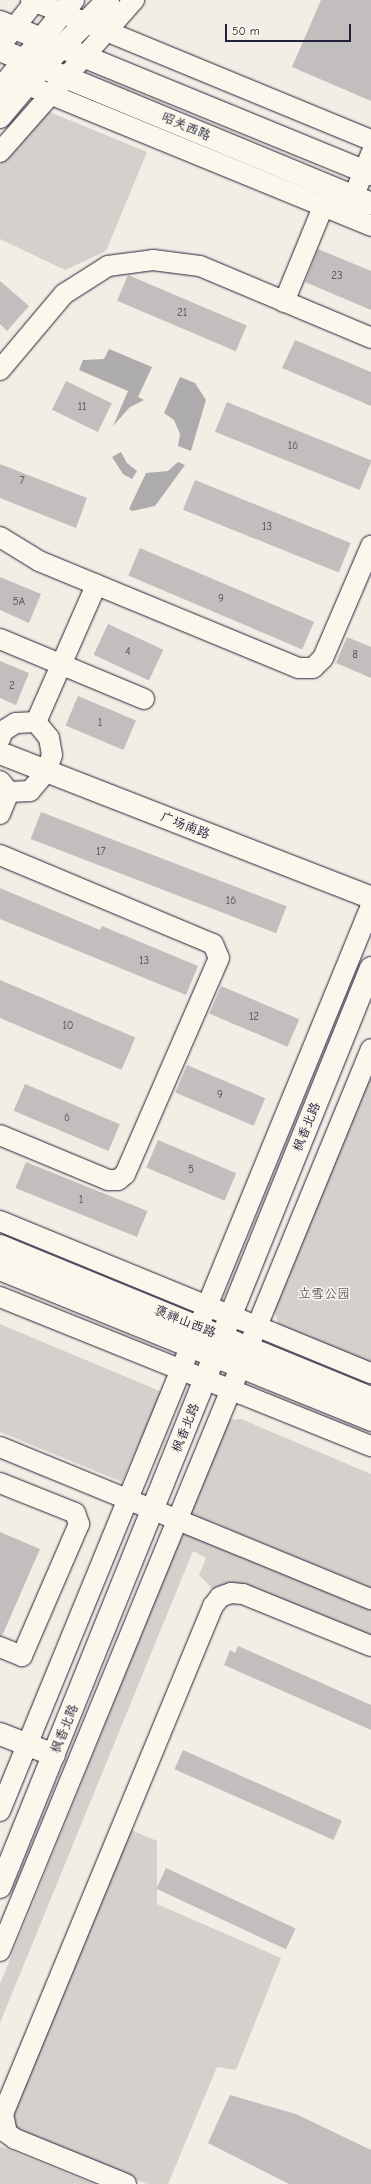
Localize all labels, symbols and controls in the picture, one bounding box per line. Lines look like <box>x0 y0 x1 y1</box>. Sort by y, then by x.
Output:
scale bar <box>227 16 353 42</box>
text: 50 m <box>232 24 260 38</box>
street label: 昭关西路 <box>159 110 213 144</box>
house number: 23 <box>331 269 343 283</box>
house number: 21 <box>177 306 187 320</box>
house number: 11 <box>78 400 86 414</box>
house number: 16 <box>288 439 298 453</box>
house number: 7 <box>19 474 25 488</box>
house number: 13 <box>262 520 272 534</box>
house number: 9 <box>218 592 224 606</box>
house number: 5A <box>13 595 25 609</box>
house number: 4 <box>125 645 131 659</box>
house number: 8 <box>352 648 358 662</box>
house number: 2 <box>9 679 15 693</box>
house number: 1 <box>98 716 102 730</box>
street label: 广场南路 <box>158 809 212 843</box>
house number: 17 <box>96 845 106 859</box>
house number: 16 <box>226 894 236 908</box>
house number: 13 <box>139 954 149 968</box>
house number: 12 <box>249 1010 259 1024</box>
house number: 10 <box>62 1019 74 1033</box>
house number: 9 <box>217 1088 223 1102</box>
street label: 枫香北路 <box>290 1100 324 1154</box>
house number: 6 <box>64 1111 70 1125</box>
house number: 5 <box>188 1163 194 1177</box>
house number: 1 <box>79 1193 83 1207</box>
park label: 立雪公园 <box>298 1286 350 1302</box>
street label: 褒禅山西路 <box>152 1303 218 1341</box>
street label: 枫香北路 <box>169 1401 203 1455</box>
street label: 枫香北路 <box>48 1702 82 1756</box>

